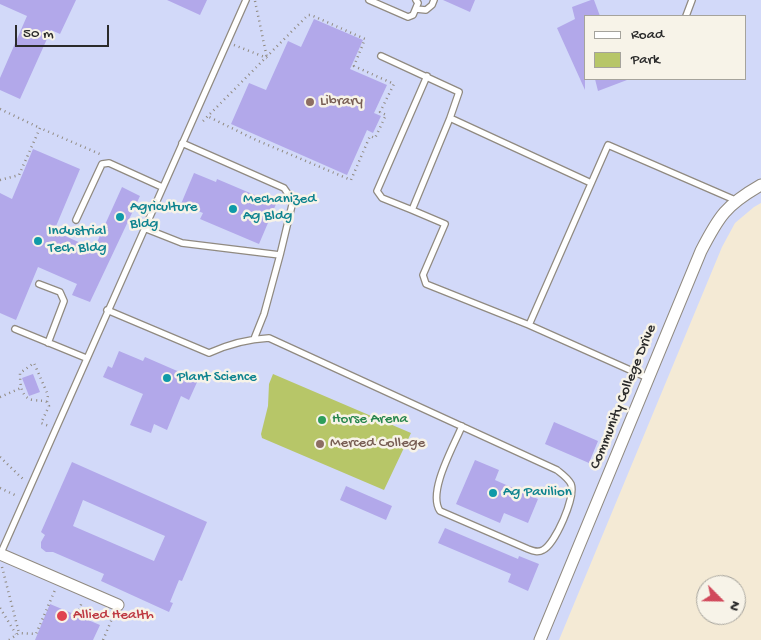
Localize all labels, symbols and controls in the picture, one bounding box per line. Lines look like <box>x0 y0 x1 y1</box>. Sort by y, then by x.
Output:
scale bar <box>18 15 111 47</box>
legend <box>584 15 746 80</box>
text: 50 m <box>23 25 54 43</box>
text: Road <box>631 26 664 44</box>
text: Park <box>631 51 660 69</box>
place label: Library <box>320 93 363 111</box>
marker: Library <box>304 96 316 108</box>
place label: Mechanized Ag Bldg <box>243 191 316 226</box>
place label: Agriculture Bldg <box>130 199 198 234</box>
marker: Mechanized Ag Bldg <box>227 203 239 215</box>
marker: Agriculture Bldg <box>114 211 126 223</box>
place label: Industrial Tech Bldg <box>48 223 107 258</box>
marker: Industrial Tech Bldg <box>32 235 44 247</box>
street label: Community College Drive <box>587 322 661 472</box>
place label: Plant Science <box>177 369 257 387</box>
marker: Plant Science <box>161 372 173 384</box>
place label: Horse Arena <box>332 411 408 429</box>
marker: Horse Arena <box>316 414 328 426</box>
place label: Merced College <box>330 435 425 453</box>
marker: Merced College <box>314 438 326 450</box>
place label: Ag Pavilion <box>503 484 572 502</box>
marker: Ag Pavilion <box>487 487 499 499</box>
north arrow <box>696 575 746 625</box>
text: N <box>725 598 744 613</box>
place label: Allied Health <box>73 607 154 625</box>
marker: Allied Health <box>55 609 69 623</box>

